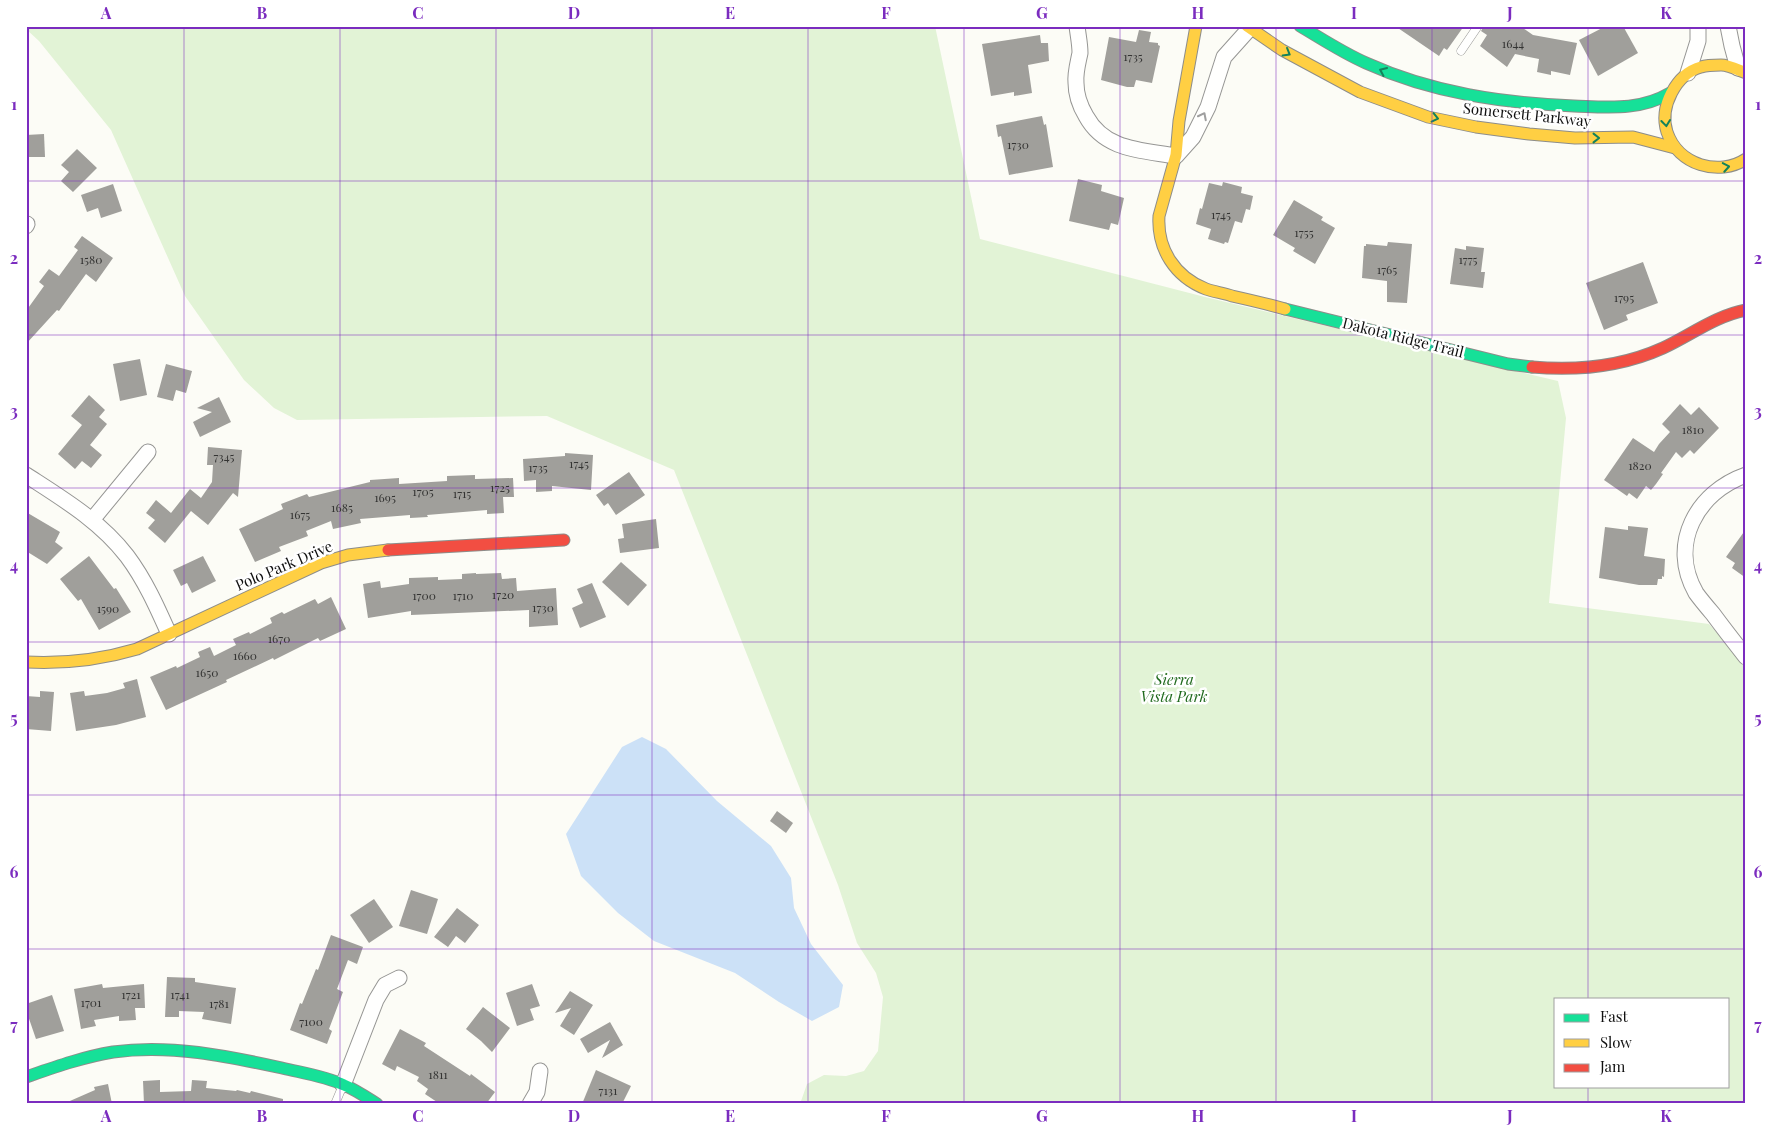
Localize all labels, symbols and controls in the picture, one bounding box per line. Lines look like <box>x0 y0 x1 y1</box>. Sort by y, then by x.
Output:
text: A <box>100 2 112 23</box>
text: B <box>257 2 268 23</box>
text: C <box>412 2 424 23</box>
text: D <box>568 2 580 23</box>
text: E <box>725 2 735 23</box>
text: F <box>881 2 891 23</box>
text: G <box>1036 2 1048 23</box>
text: H <box>1192 2 1205 23</box>
text: I <box>1351 2 1357 23</box>
text: J <box>1506 2 1513 23</box>
text: K <box>1660 2 1672 23</box>
house number: 1644 <box>1502 35 1524 51</box>
one-way arrow <box>1282 47 1291 57</box>
house number: 1735 <box>1123 48 1143 64</box>
one-way arrow <box>1380 67 1389 77</box>
text: 1 <box>11 93 17 114</box>
text: 1 <box>1755 93 1761 114</box>
street label: Somersett Parkway <box>1462 97 1593 131</box>
one-way arrow <box>1197 112 1207 121</box>
one-way arrow <box>1431 112 1440 123</box>
one-way arrow <box>1660 119 1671 127</box>
one-way arrow <box>1593 133 1601 143</box>
house number: 1730 <box>1007 136 1029 152</box>
one-way arrow <box>1721 162 1730 172</box>
house number: 1745 <box>1211 206 1231 222</box>
house number: 1755 <box>1294 224 1314 240</box>
text: 2 <box>10 247 18 268</box>
text: 2 <box>1754 247 1762 268</box>
house number: 1580 <box>80 251 102 267</box>
house number: 1775 <box>1458 251 1478 267</box>
house number: 1765 <box>1377 261 1397 277</box>
house number: 1795 <box>1614 289 1634 305</box>
street label: Dakota Ridge Trail <box>1340 312 1466 362</box>
text: 3 <box>10 400 18 421</box>
text: 3 <box>1754 400 1762 421</box>
house number: 1810 <box>1682 421 1704 437</box>
house number: 7345 <box>213 448 235 464</box>
house number: 1745 <box>569 455 589 471</box>
house number: 1820 <box>1628 457 1652 473</box>
house number: 1735 <box>528 459 548 475</box>
house number: 1725 <box>490 479 510 495</box>
house number: 1705 <box>412 483 434 499</box>
house number: 1715 <box>453 485 471 501</box>
house number: 1695 <box>374 489 396 505</box>
house number: 1685 <box>331 499 353 515</box>
house number: 1675 <box>290 506 310 522</box>
street label: Polo Park Drive <box>232 536 335 595</box>
text: 4 <box>10 554 18 575</box>
text: 4 <box>1754 554 1762 575</box>
house number: 1720 <box>492 586 514 602</box>
house number: 1700 <box>412 587 436 603</box>
house number: 1710 <box>453 587 473 603</box>
house number: 1730 <box>532 599 554 615</box>
house number: 1590 <box>97 600 119 616</box>
house number: 1670 <box>268 630 290 646</box>
house number: 1660 <box>233 647 257 663</box>
house number: 1650 <box>196 664 218 680</box>
park label: Sierra Vista Park <box>1140 669 1208 706</box>
text: 5 <box>10 707 18 728</box>
text: 5 <box>1754 707 1762 728</box>
text: 6 <box>10 861 19 882</box>
text: 6 <box>1754 861 1763 882</box>
house number: 1721 <box>121 986 141 1002</box>
house number: 1741 <box>170 986 190 1002</box>
house number: 1701 <box>81 994 102 1010</box>
house number: 1781 <box>209 995 230 1011</box>
legend <box>1554 998 1730 1088</box>
text: Fast <box>1600 1006 1629 1026</box>
house number: 7100 <box>299 1013 323 1029</box>
text: 7 <box>10 1014 18 1035</box>
text: 7 <box>1754 1014 1762 1035</box>
text: Slow <box>1600 1032 1632 1052</box>
text: Jam <box>1599 1056 1626 1076</box>
house number: 1811 <box>428 1066 448 1082</box>
house number: 7131 <box>599 1082 618 1098</box>
text: A <box>100 1105 112 1126</box>
text: B <box>257 1105 268 1126</box>
text: C <box>412 1105 424 1126</box>
text: D <box>568 1105 580 1126</box>
text: E <box>725 1105 735 1126</box>
text: F <box>881 1105 891 1126</box>
text: G <box>1036 1105 1048 1126</box>
text: H <box>1192 1105 1205 1126</box>
text: I <box>1351 1105 1357 1126</box>
text: J <box>1506 1105 1513 1126</box>
text: K <box>1660 1105 1672 1126</box>

